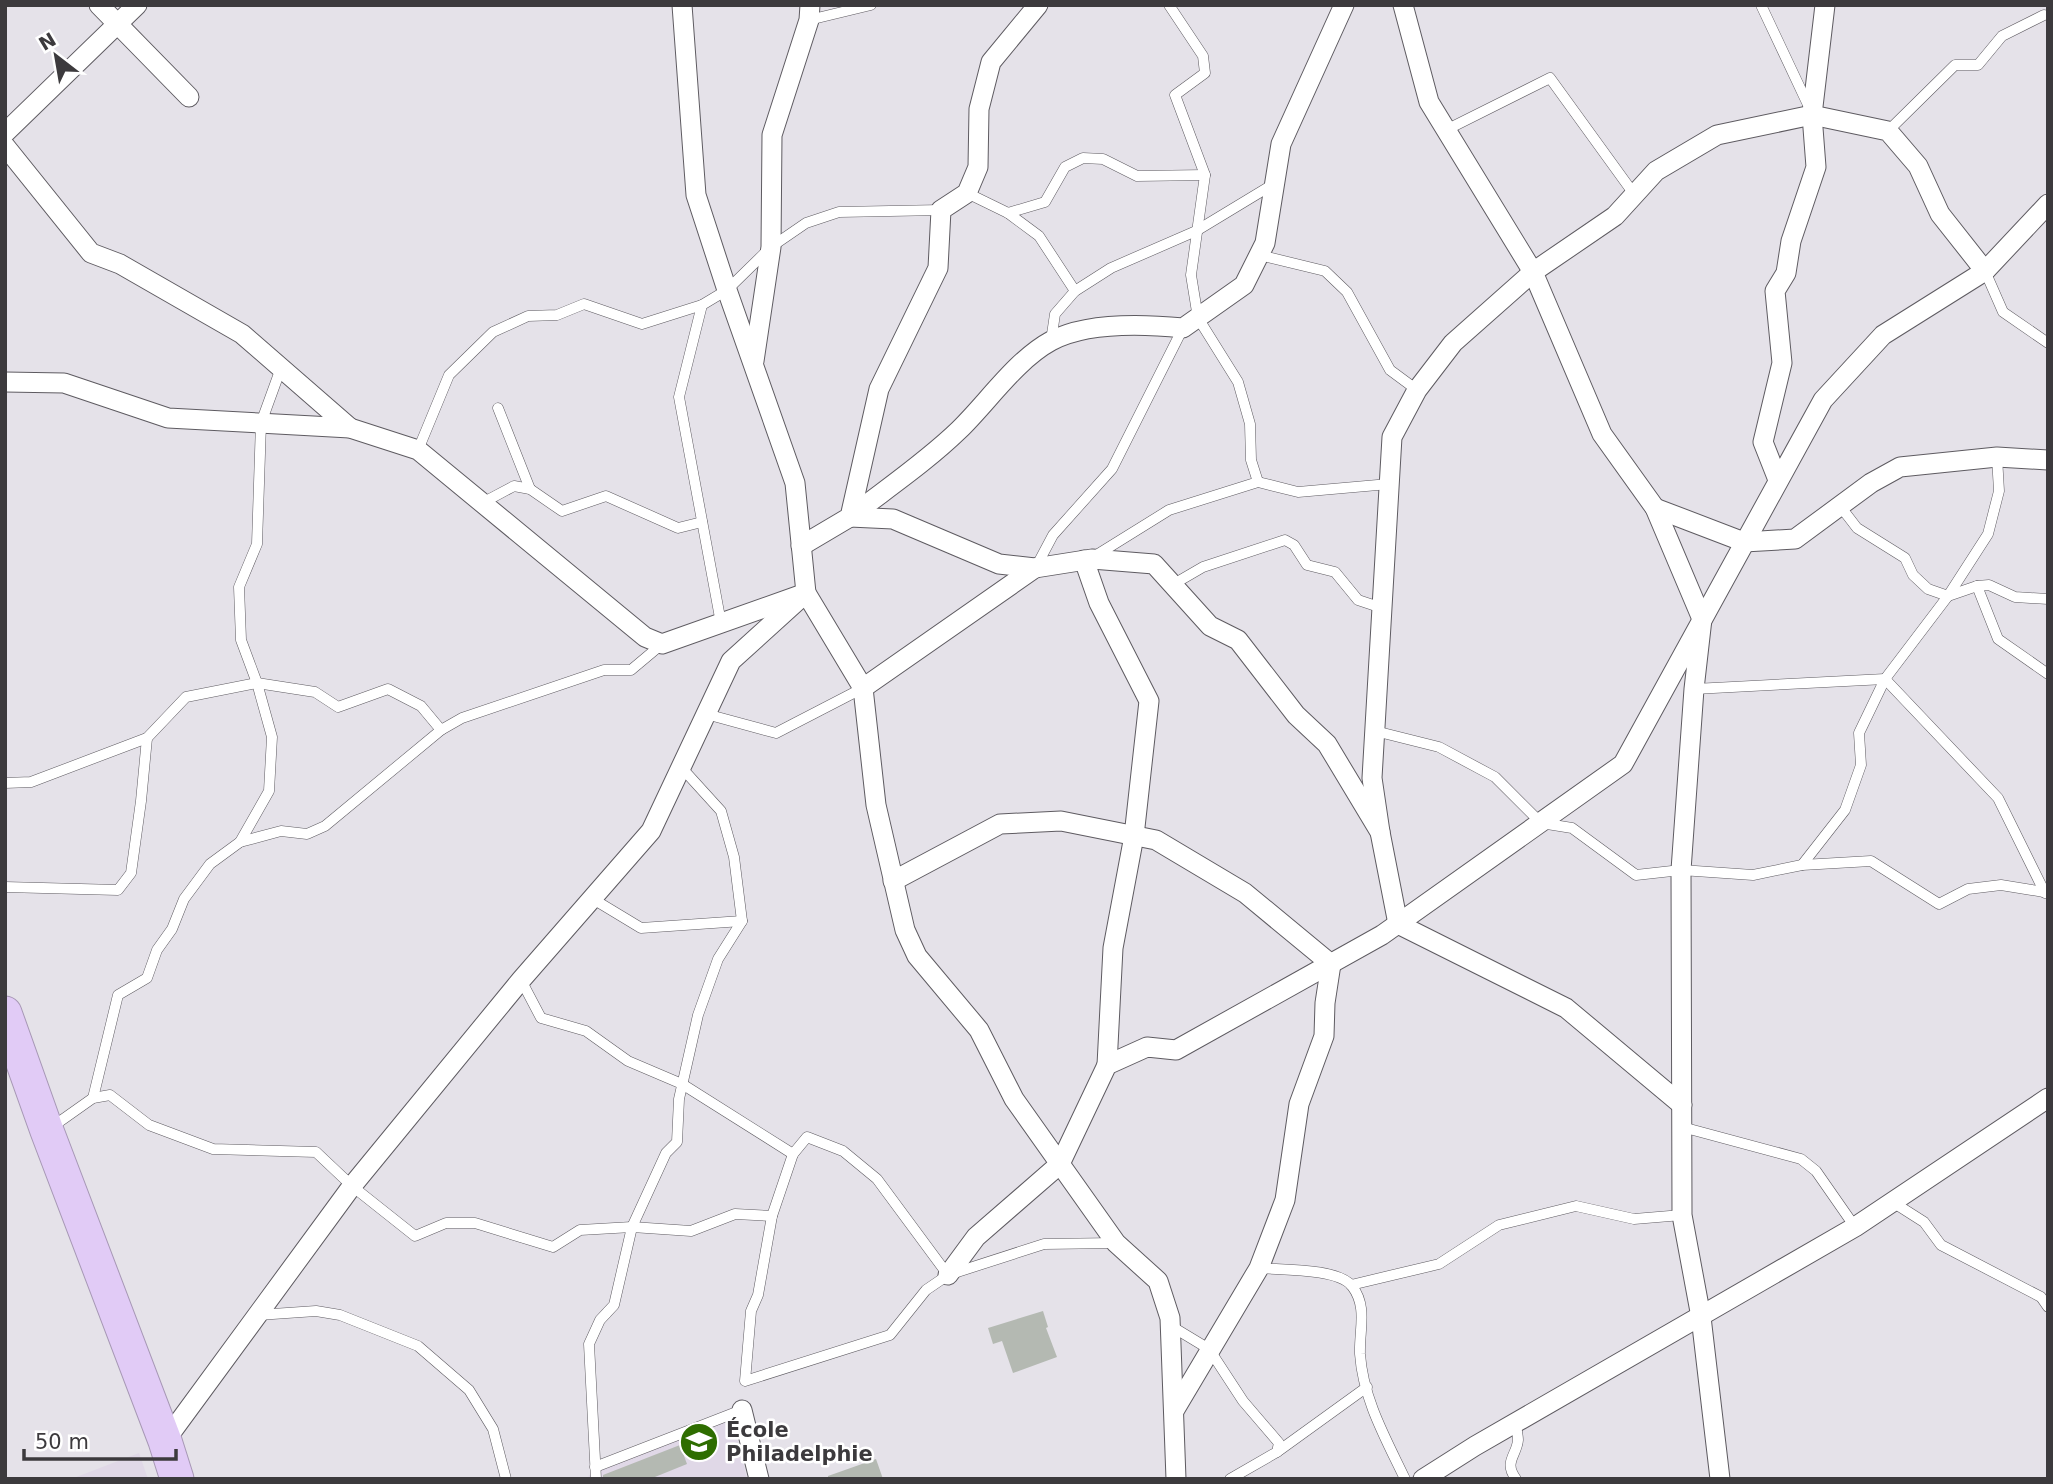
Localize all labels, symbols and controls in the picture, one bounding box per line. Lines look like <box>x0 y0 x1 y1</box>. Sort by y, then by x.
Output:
north arrow <box>21 21 91 91</box>
text: N <box>35 28 60 55</box>
place label: École Philadelphie <box>726 1417 873 1466</box>
scale bar <box>24 1418 177 1462</box>
school or university icon: École Philadelphie <box>678 1421 720 1463</box>
text: 50 m <box>35 1430 89 1454</box>

